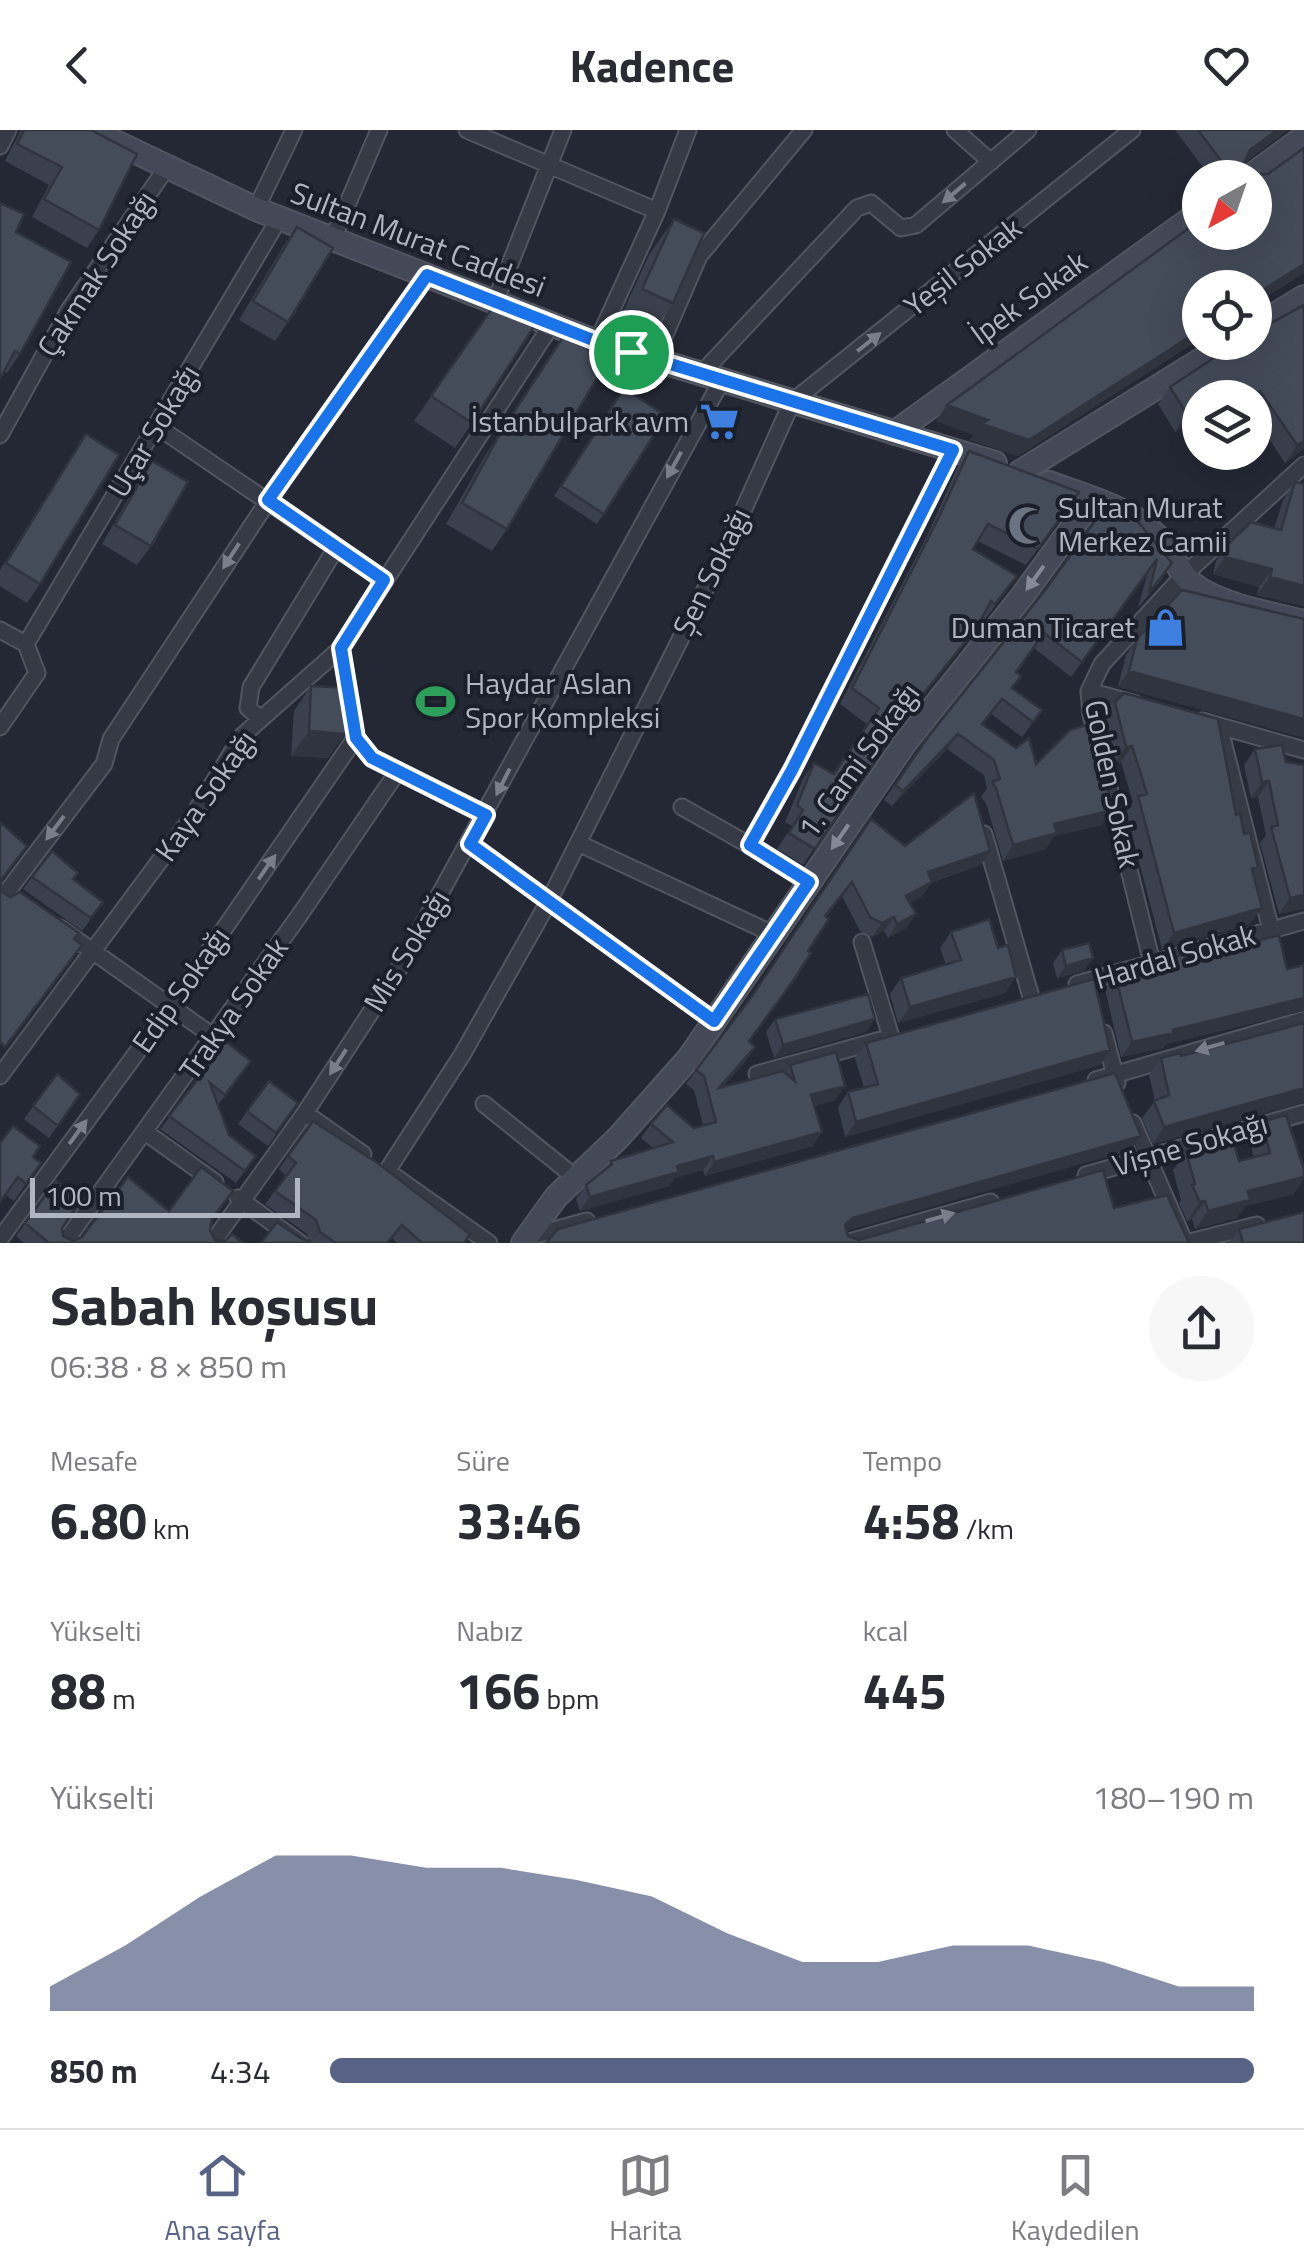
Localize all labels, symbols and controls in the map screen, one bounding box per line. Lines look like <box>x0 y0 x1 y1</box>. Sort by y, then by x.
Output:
text: Kadence <box>570 31 734 99</box>
icon: back <box>50 38 105 93</box>
icon: heart <box>1199 38 1254 93</box>
north arrow <box>1182 160 1272 250</box>
map controls <box>1182 160 1272 470</box>
street label: Sultan Murat Caddesi <box>284 169 553 309</box>
street label: Çakmak Sokağı <box>25 181 167 366</box>
one-way arrow <box>942 182 967 204</box>
street label: Yeşil Sokak <box>893 205 1031 327</box>
street label: İpek Sokak <box>960 239 1097 356</box>
button: locate <box>1182 270 1272 360</box>
pin <box>589 310 674 395</box>
icon: arrive <box>604 325 659 380</box>
one-way arrow <box>856 332 881 353</box>
street label: Uçar Sokağı <box>95 355 211 506</box>
button: layers <box>1182 380 1272 470</box>
place label: İstanbulpark avm <box>471 398 689 444</box>
supermarket icon: İstanbulpark avm <box>698 401 740 443</box>
one-way arrow <box>666 451 683 480</box>
place label: Sultan Murat Merkez Camii <box>1058 484 1228 564</box>
street label: Şen Sokağı <box>660 500 762 643</box>
mosque icon: Sultan Murat Merkez Camii <box>1007 504 1049 546</box>
one-way arrow <box>222 542 241 570</box>
one-way arrow <box>1026 564 1046 591</box>
place label: Duman Ticaret <box>951 604 1135 650</box>
shop icon: Duman Ticaret <box>1144 607 1186 649</box>
place label: Haydar Aslan Spor Kompleksi <box>465 660 660 740</box>
street label: 1. Cami Sokağı <box>786 673 931 848</box>
sports icon: Haydar Aslan Spor Kompleksi <box>414 680 456 722</box>
street label: Golden Sokak <box>1073 695 1153 872</box>
street label: Kaya Sokağı <box>143 720 267 871</box>
one-way arrow <box>495 768 512 797</box>
one-way arrow <box>46 815 66 841</box>
one-way arrow <box>831 824 850 850</box>
one-way arrow <box>257 854 276 880</box>
street label: Mis Sokağı <box>351 880 461 1021</box>
street label: Hardal Sokak <box>1089 911 1261 1001</box>
street label: Edip Sokağı <box>120 917 240 1062</box>
street label: Trakya Sokak <box>167 928 299 1089</box>
one-way arrow <box>1194 1040 1225 1055</box>
one-way arrow <box>330 1048 348 1076</box>
street label: Vişne Sokağı <box>1107 1100 1273 1188</box>
one-way arrow <box>68 1119 88 1145</box>
scale bar <box>30 1173 300 1218</box>
text: 100 m <box>45 1174 122 1217</box>
one-way arrow <box>925 1208 956 1224</box>
text: Sabah koşusu <box>50 1263 378 1346</box>
button: share <box>1149 1276 1254 1381</box>
text: 06:38 · 8 × 850 m <box>50 1342 287 1390</box>
text: Mesafe <box>50 1439 138 1482</box>
text: Süre <box>456 1439 510 1482</box>
text: Tempo <box>863 1439 942 1482</box>
text: 6.80 <box>50 1482 147 1558</box>
text: 33:46 <box>456 1482 581 1558</box>
text: 4:58 <box>863 1482 959 1558</box>
text: km <box>147 1507 190 1550</box>
text: /km <box>959 1507 1014 1550</box>
text: Yükselti <box>50 1609 141 1652</box>
text: Nabız <box>456 1609 523 1652</box>
text: kcal <box>863 1609 908 1652</box>
text: 88 <box>50 1652 106 1728</box>
text: 166 <box>456 1652 540 1728</box>
text: 445 <box>863 1652 947 1728</box>
text: m <box>106 1677 136 1720</box>
text: bpm <box>540 1677 599 1720</box>
text: Yükselti <box>50 1773 154 1821</box>
text: 180–190 m <box>1092 1773 1254 1821</box>
text: 850 m <box>50 2047 138 2095</box>
text: 4:34 <box>210 2047 271 2095</box>
tab: Ana sayfa <box>165 2148 280 2251</box>
tab: Harita <box>609 2148 682 2251</box>
tab: Kaydedilen <box>1011 2148 1139 2251</box>

